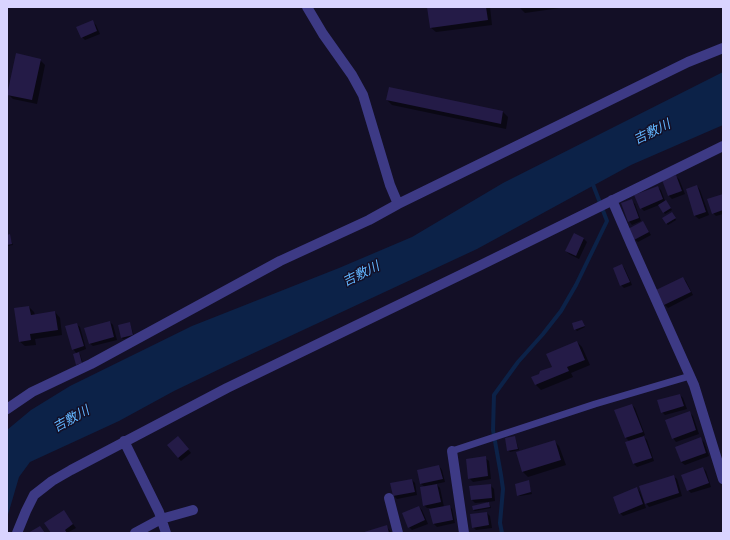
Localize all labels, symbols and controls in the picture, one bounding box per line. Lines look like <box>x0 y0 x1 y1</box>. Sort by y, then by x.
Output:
water label: 吉敷川 <box>631 116 673 148</box>
water label: 吉敷川 <box>340 258 382 290</box>
water label: 吉敷川 <box>50 403 92 435</box>

